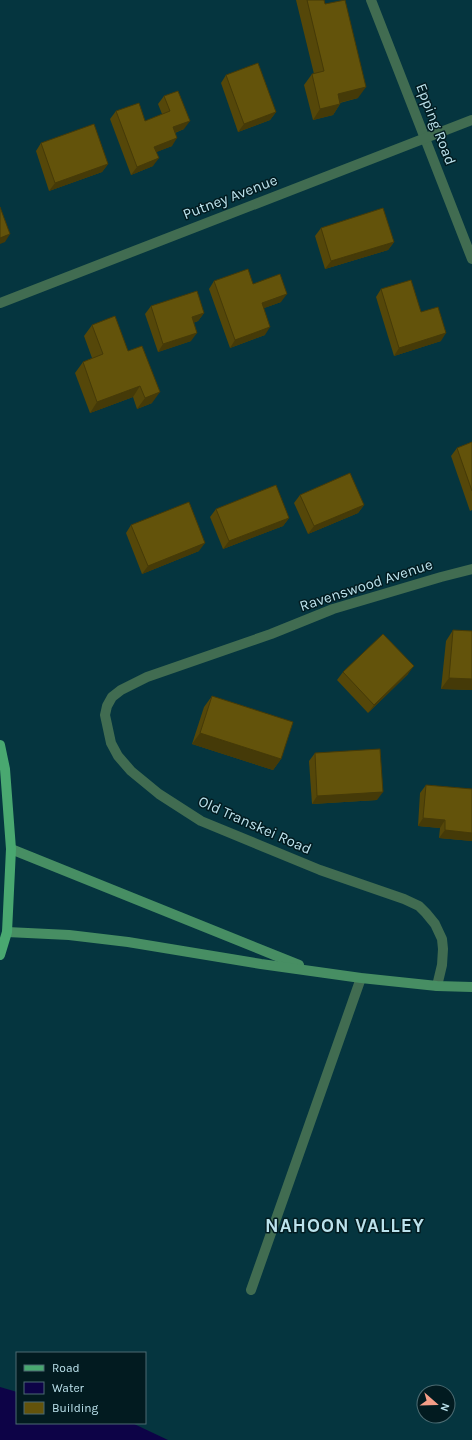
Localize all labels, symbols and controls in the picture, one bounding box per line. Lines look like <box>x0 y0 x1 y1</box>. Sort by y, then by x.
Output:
street label: Epping Road <box>412 81 460 167</box>
street label: Putney Avenue <box>180 171 280 223</box>
street label: Ravenswood Avenue <box>297 555 435 615</box>
street label: Old Transkei Road <box>196 792 314 858</box>
district label: NAHOON VALLEY <box>265 1215 425 1237</box>
legend <box>16 1352 146 1424</box>
text: Road <box>52 1361 80 1375</box>
text: Water <box>52 1381 85 1395</box>
north arrow <box>416 1384 456 1424</box>
text: Building <box>52 1401 99 1415</box>
text: N <box>437 1401 452 1413</box>

